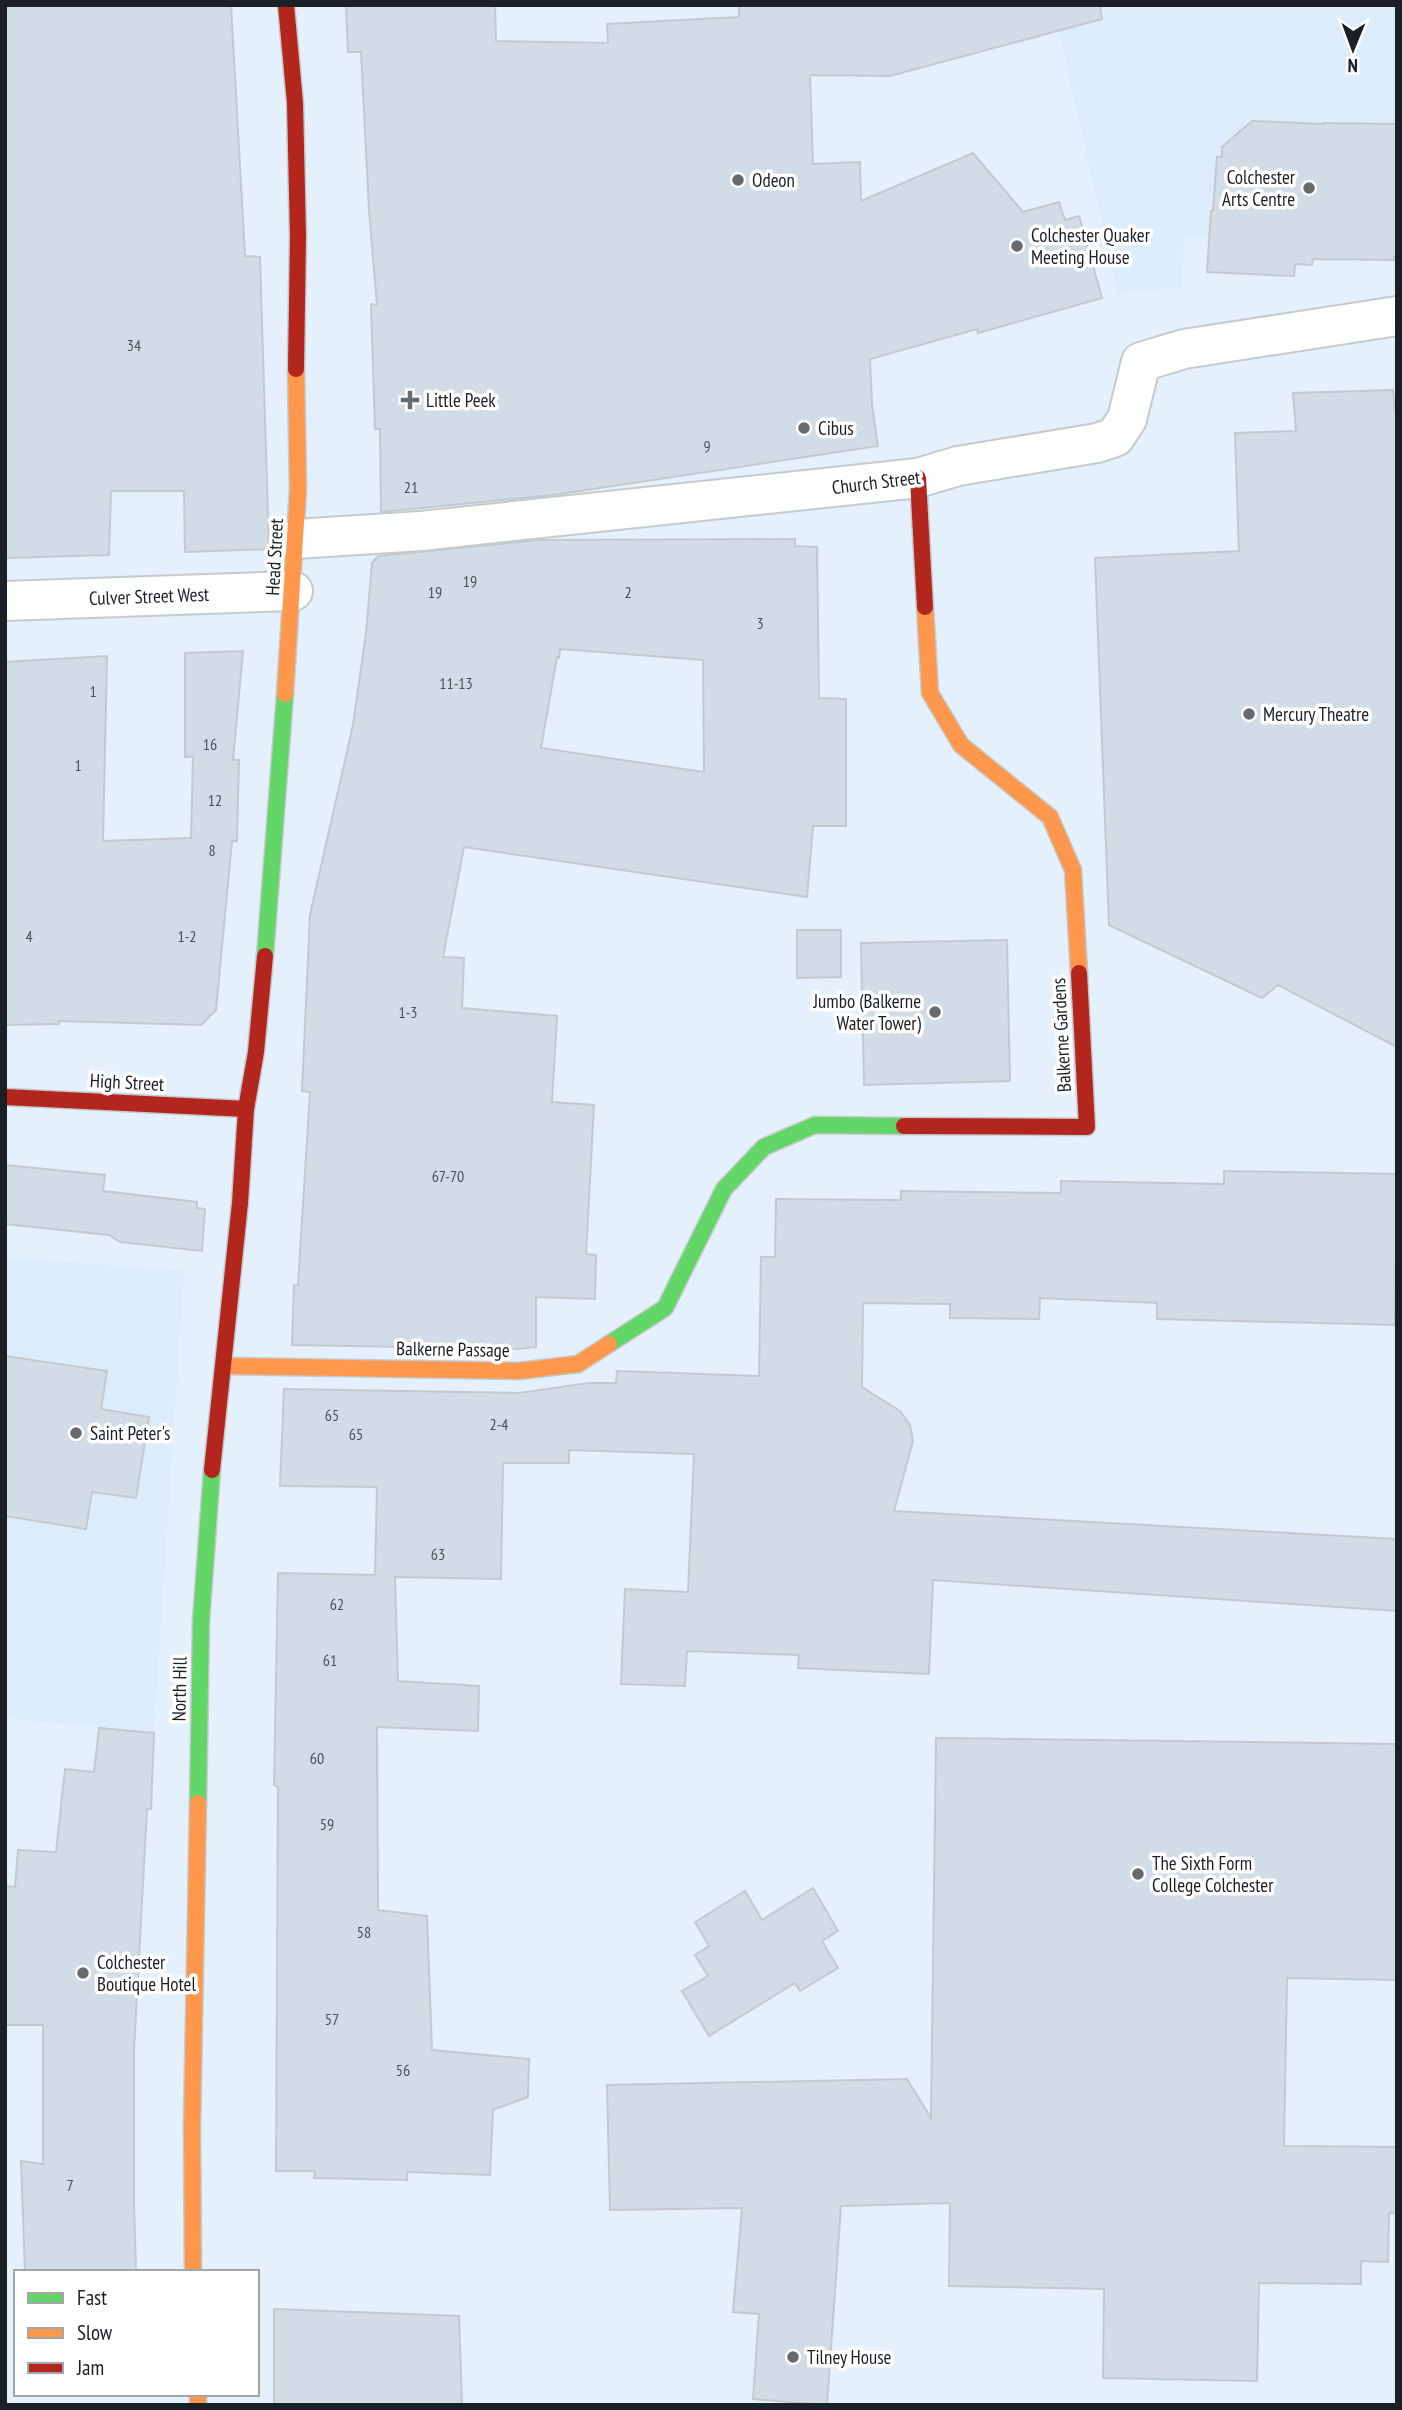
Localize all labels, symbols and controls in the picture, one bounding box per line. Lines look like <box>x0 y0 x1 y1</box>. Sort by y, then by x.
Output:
north arrow <box>1318 14 1388 84</box>
text: N <box>1347 54 1358 78</box>
place label: Colchester Arts Centre <box>1222 165 1296 211</box>
place label: Odeon <box>752 168 795 192</box>
marker: Odeon <box>730 172 746 188</box>
marker: Colchester Arts Centre <box>1301 180 1317 196</box>
place label: Colchester Quaker Meeting House <box>1031 223 1151 269</box>
marker: Colchester Quaker Meeting House <box>1009 238 1025 254</box>
house number: 34 <box>127 335 141 355</box>
place label: Little Peek <box>426 388 496 412</box>
marker: Little Peek <box>400 390 420 410</box>
place label: Cibus <box>818 416 854 440</box>
marker: Cibus <box>796 420 812 436</box>
house number: 9 <box>703 436 711 456</box>
street label: Church Street <box>830 465 922 499</box>
house number: 21 <box>404 477 418 497</box>
street label: Head Street <box>260 517 288 596</box>
house number: 19 <box>463 571 477 591</box>
street label: Culver Street West <box>89 582 210 610</box>
house number: 19 <box>428 582 442 602</box>
house number: 2 <box>624 582 632 602</box>
house number: 3 <box>756 613 764 633</box>
house number: 11-13 <box>439 673 473 693</box>
house number: 1 <box>89 681 97 701</box>
place label: Mercury Theatre <box>1263 702 1369 726</box>
marker: Mercury Theatre <box>1241 706 1257 722</box>
house number: 16 <box>203 734 217 754</box>
house number: 1 <box>74 755 82 775</box>
house number: 12 <box>208 790 222 810</box>
house number: 8 <box>208 840 216 860</box>
house number: 4 <box>25 926 33 946</box>
house number: 1-2 <box>177 926 197 946</box>
street label: Balkerne Gardens <box>1046 977 1076 1093</box>
place label: Jumbo (Balkerne Water Tower) <box>812 989 922 1035</box>
house number: 1-3 <box>398 1002 418 1022</box>
marker: Jumbo (Balkerne Water Tower) <box>927 1004 943 1020</box>
street label: High Street <box>89 1068 165 1096</box>
house number: 67-70 <box>432 1166 464 1186</box>
street label: Balkerne Passage <box>396 1336 510 1362</box>
house number: 65 <box>325 1405 339 1425</box>
house number: 2-4 <box>489 1414 509 1434</box>
place label: Saint Peter's <box>90 1421 170 1445</box>
house number: 65 <box>349 1424 363 1444</box>
marker: Saint Peter's <box>68 1425 84 1441</box>
house number: 63 <box>431 1544 445 1564</box>
house number: 62 <box>330 1594 344 1614</box>
house number: 61 <box>323 1650 337 1670</box>
street label: North Hill <box>166 1656 192 1722</box>
house number: 60 <box>310 1748 324 1768</box>
house number: 59 <box>320 1814 334 1834</box>
place label: The Sixth Form College Colchester <box>1152 1851 1274 1897</box>
marker: The Sixth Form College Colchester <box>1130 1866 1146 1882</box>
house number: 58 <box>357 1922 371 1942</box>
place label: Colchester Boutique Hotel <box>97 1950 196 1996</box>
marker: Colchester Boutique Hotel <box>75 1965 91 1981</box>
house number: 57 <box>325 2009 339 2029</box>
house number: 56 <box>396 2060 410 2080</box>
house number: 7 <box>66 2175 74 2195</box>
legend <box>14 2270 259 2396</box>
text: Fast <box>77 2284 107 2311</box>
text: Slow <box>77 2319 113 2346</box>
place label: Tilney House <box>807 2345 892 2369</box>
marker: Tilney House <box>785 2349 801 2365</box>
text: Jam <box>76 2354 104 2381</box>

